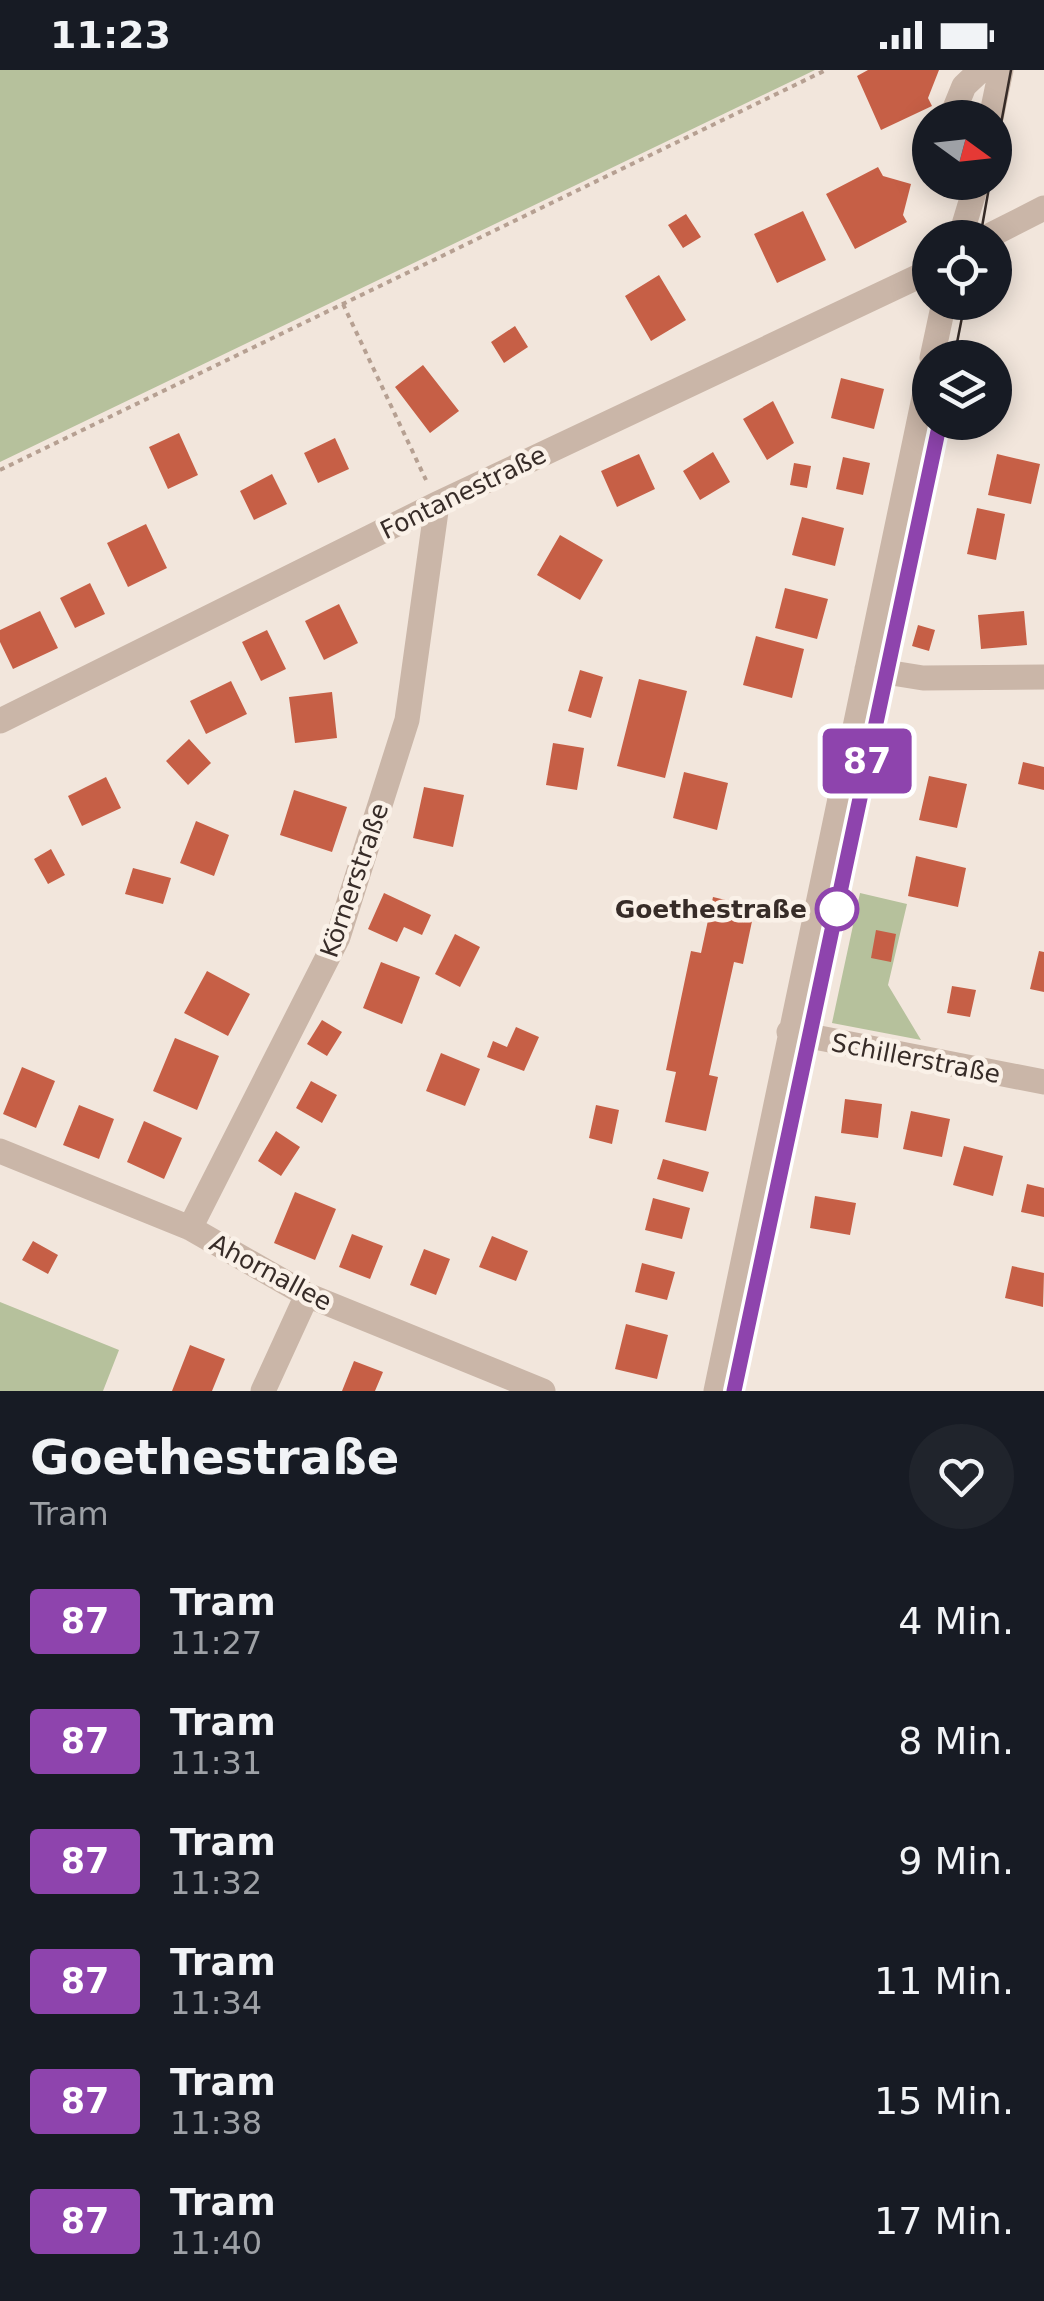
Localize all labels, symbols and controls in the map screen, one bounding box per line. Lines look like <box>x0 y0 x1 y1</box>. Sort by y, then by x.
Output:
text: 11:23 <box>50 13 171 57</box>
north arrow <box>912 100 1012 200</box>
map controls <box>912 100 1012 440</box>
button: locate <box>912 220 1012 320</box>
button: layers <box>912 340 1012 440</box>
street label: Fontanestraße <box>376 440 551 545</box>
line badge: 87 <box>822 728 912 794</box>
text: 87 <box>843 741 891 781</box>
street label: Körnerstraße <box>314 799 394 961</box>
marker: Goethestraße <box>816 888 858 930</box>
place label: Goethestraße <box>615 895 807 924</box>
street label: Schillerstraße <box>829 1028 1003 1089</box>
street label: Ahornallee <box>205 1228 337 1317</box>
button: heart <box>909 1424 1014 1529</box>
text: Goethestraße <box>30 1429 399 1485</box>
text: Tram <box>30 1495 109 1533</box>
text: Tram <box>170 1580 276 1624</box>
text: 4 Min. <box>898 1599 1014 1643</box>
text: 87 <box>61 1601 109 1641</box>
text: 11:27 <box>170 1624 262 1662</box>
text: Tram <box>170 1700 276 1744</box>
text: 8 Min. <box>898 1719 1014 1763</box>
text: 87 <box>61 1721 109 1761</box>
text: 11:31 <box>170 1744 262 1782</box>
text: Tram <box>170 1820 276 1864</box>
text: 9 Min. <box>898 1839 1014 1883</box>
text: 87 <box>61 1841 109 1881</box>
text: 11:32 <box>170 1864 262 1902</box>
text: Tram <box>170 1940 276 1984</box>
text: 11 Min. <box>874 1959 1014 2003</box>
text: 87 <box>61 1961 109 2001</box>
text: 11:34 <box>170 1984 262 2022</box>
text: Tram <box>170 2060 276 2104</box>
text: 15 Min. <box>874 2079 1014 2123</box>
text: 87 <box>61 2081 109 2121</box>
text: 11:38 <box>170 2104 262 2142</box>
text: Tram <box>170 2180 276 2224</box>
text: 17 Min. <box>874 2199 1014 2243</box>
text: 87 <box>61 2201 109 2241</box>
text: 11:40 <box>170 2224 262 2262</box>

